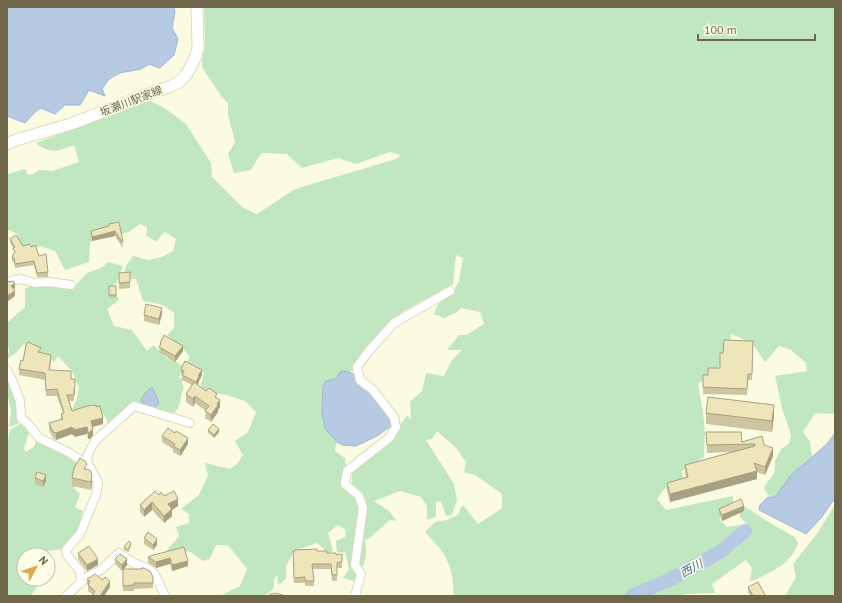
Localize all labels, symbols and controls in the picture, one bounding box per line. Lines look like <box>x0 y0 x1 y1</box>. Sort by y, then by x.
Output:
scale bar <box>698 16 815 42</box>
text: 100 m <box>704 22 737 37</box>
street label: 坂瀬川駅家線 <box>98 83 164 119</box>
north arrow <box>16 547 56 587</box>
text: N <box>36 553 51 568</box>
water label: 西川 <box>677 555 707 580</box>

